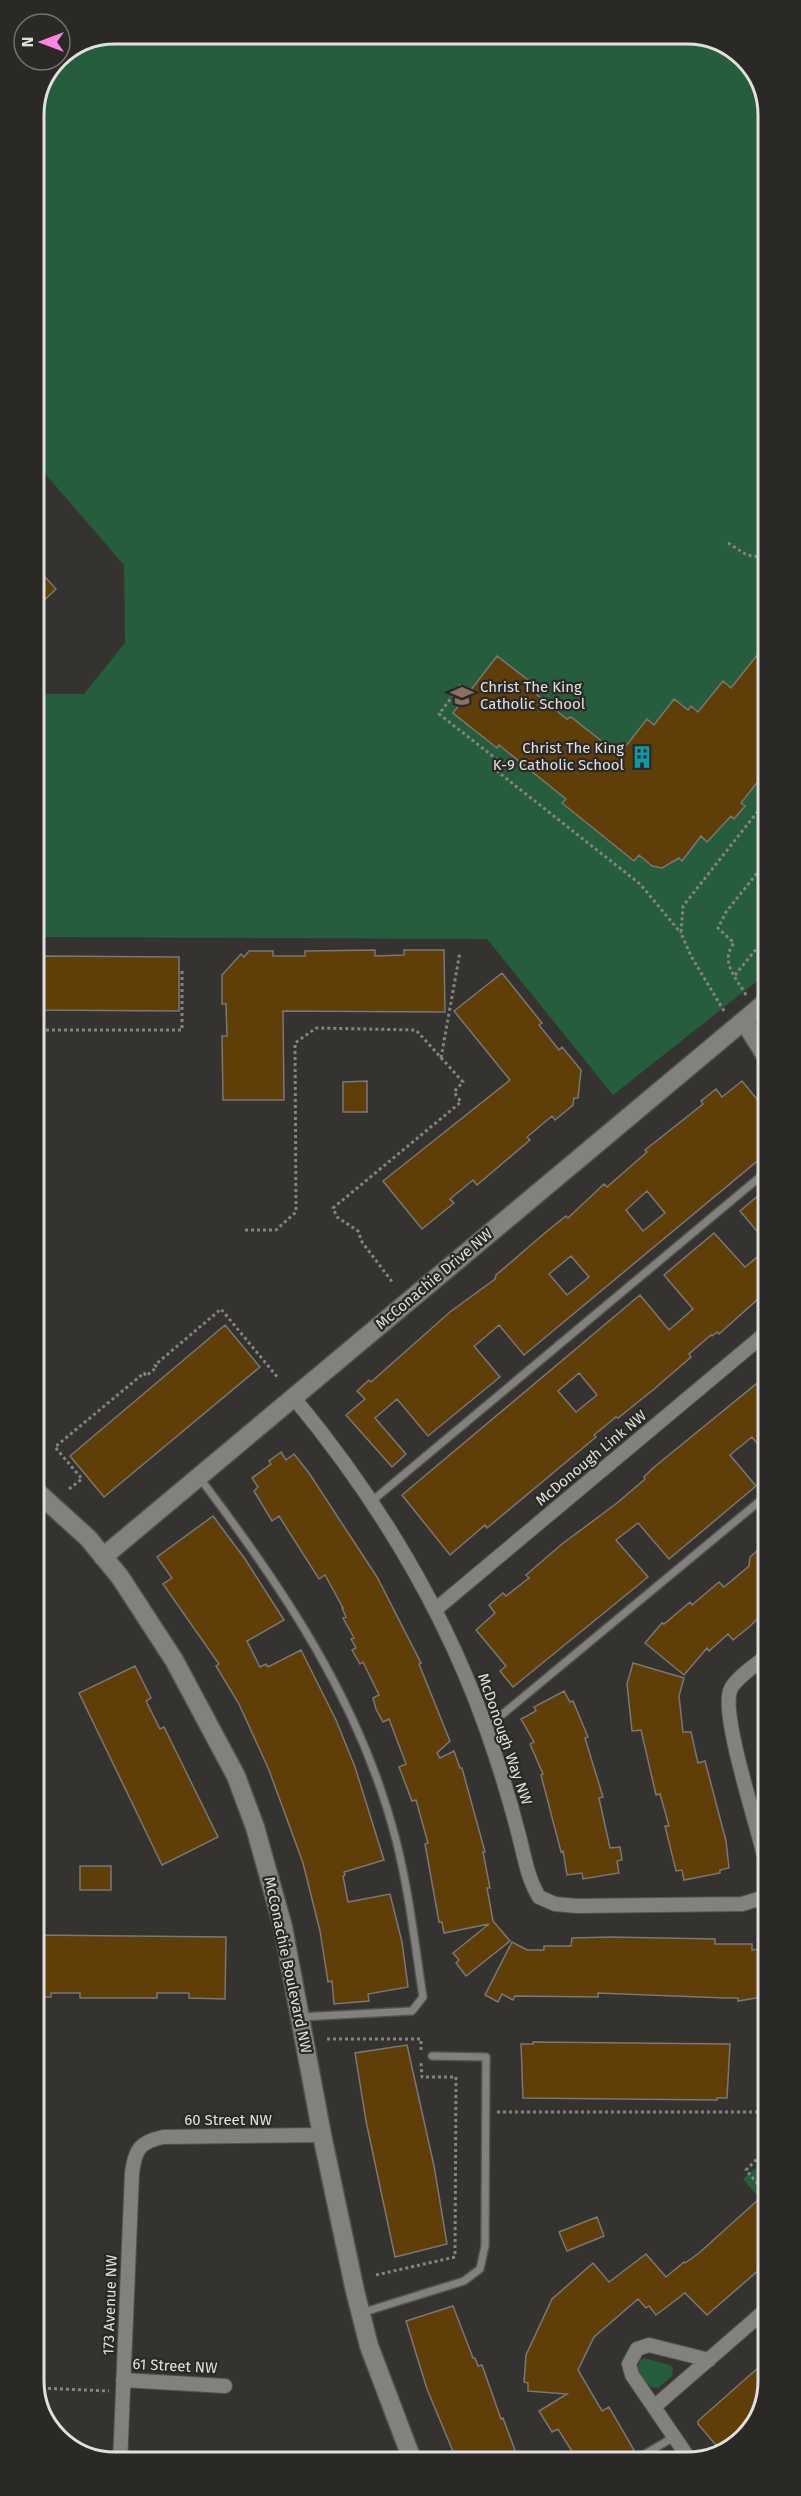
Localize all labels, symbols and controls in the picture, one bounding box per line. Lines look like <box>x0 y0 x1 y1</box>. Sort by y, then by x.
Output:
north arrow <box>12 12 72 72</box>
text: N <box>18 37 37 47</box>
place label: Christ The King Catholic School <box>480 678 586 713</box>
school or university icon: Christ The King Catholic School <box>449 683 475 709</box>
place label: Christ The King K-9 Catholic School <box>493 739 625 774</box>
building icon: Christ The King K-9 Catholic School <box>629 744 655 770</box>
street label: McConachie Drive NW <box>372 1225 496 1333</box>
street label: McDonough Link NW <box>532 1406 650 1510</box>
street label: McDonough Way NW <box>474 1671 536 1808</box>
street label: McConachie Boulevard NW <box>260 1875 316 2056</box>
street label: 60 Street NW <box>184 2111 272 2129</box>
street label: 173 Avenue NW <box>99 2254 121 2356</box>
street label: 61 Street NW <box>132 2355 219 2377</box>

